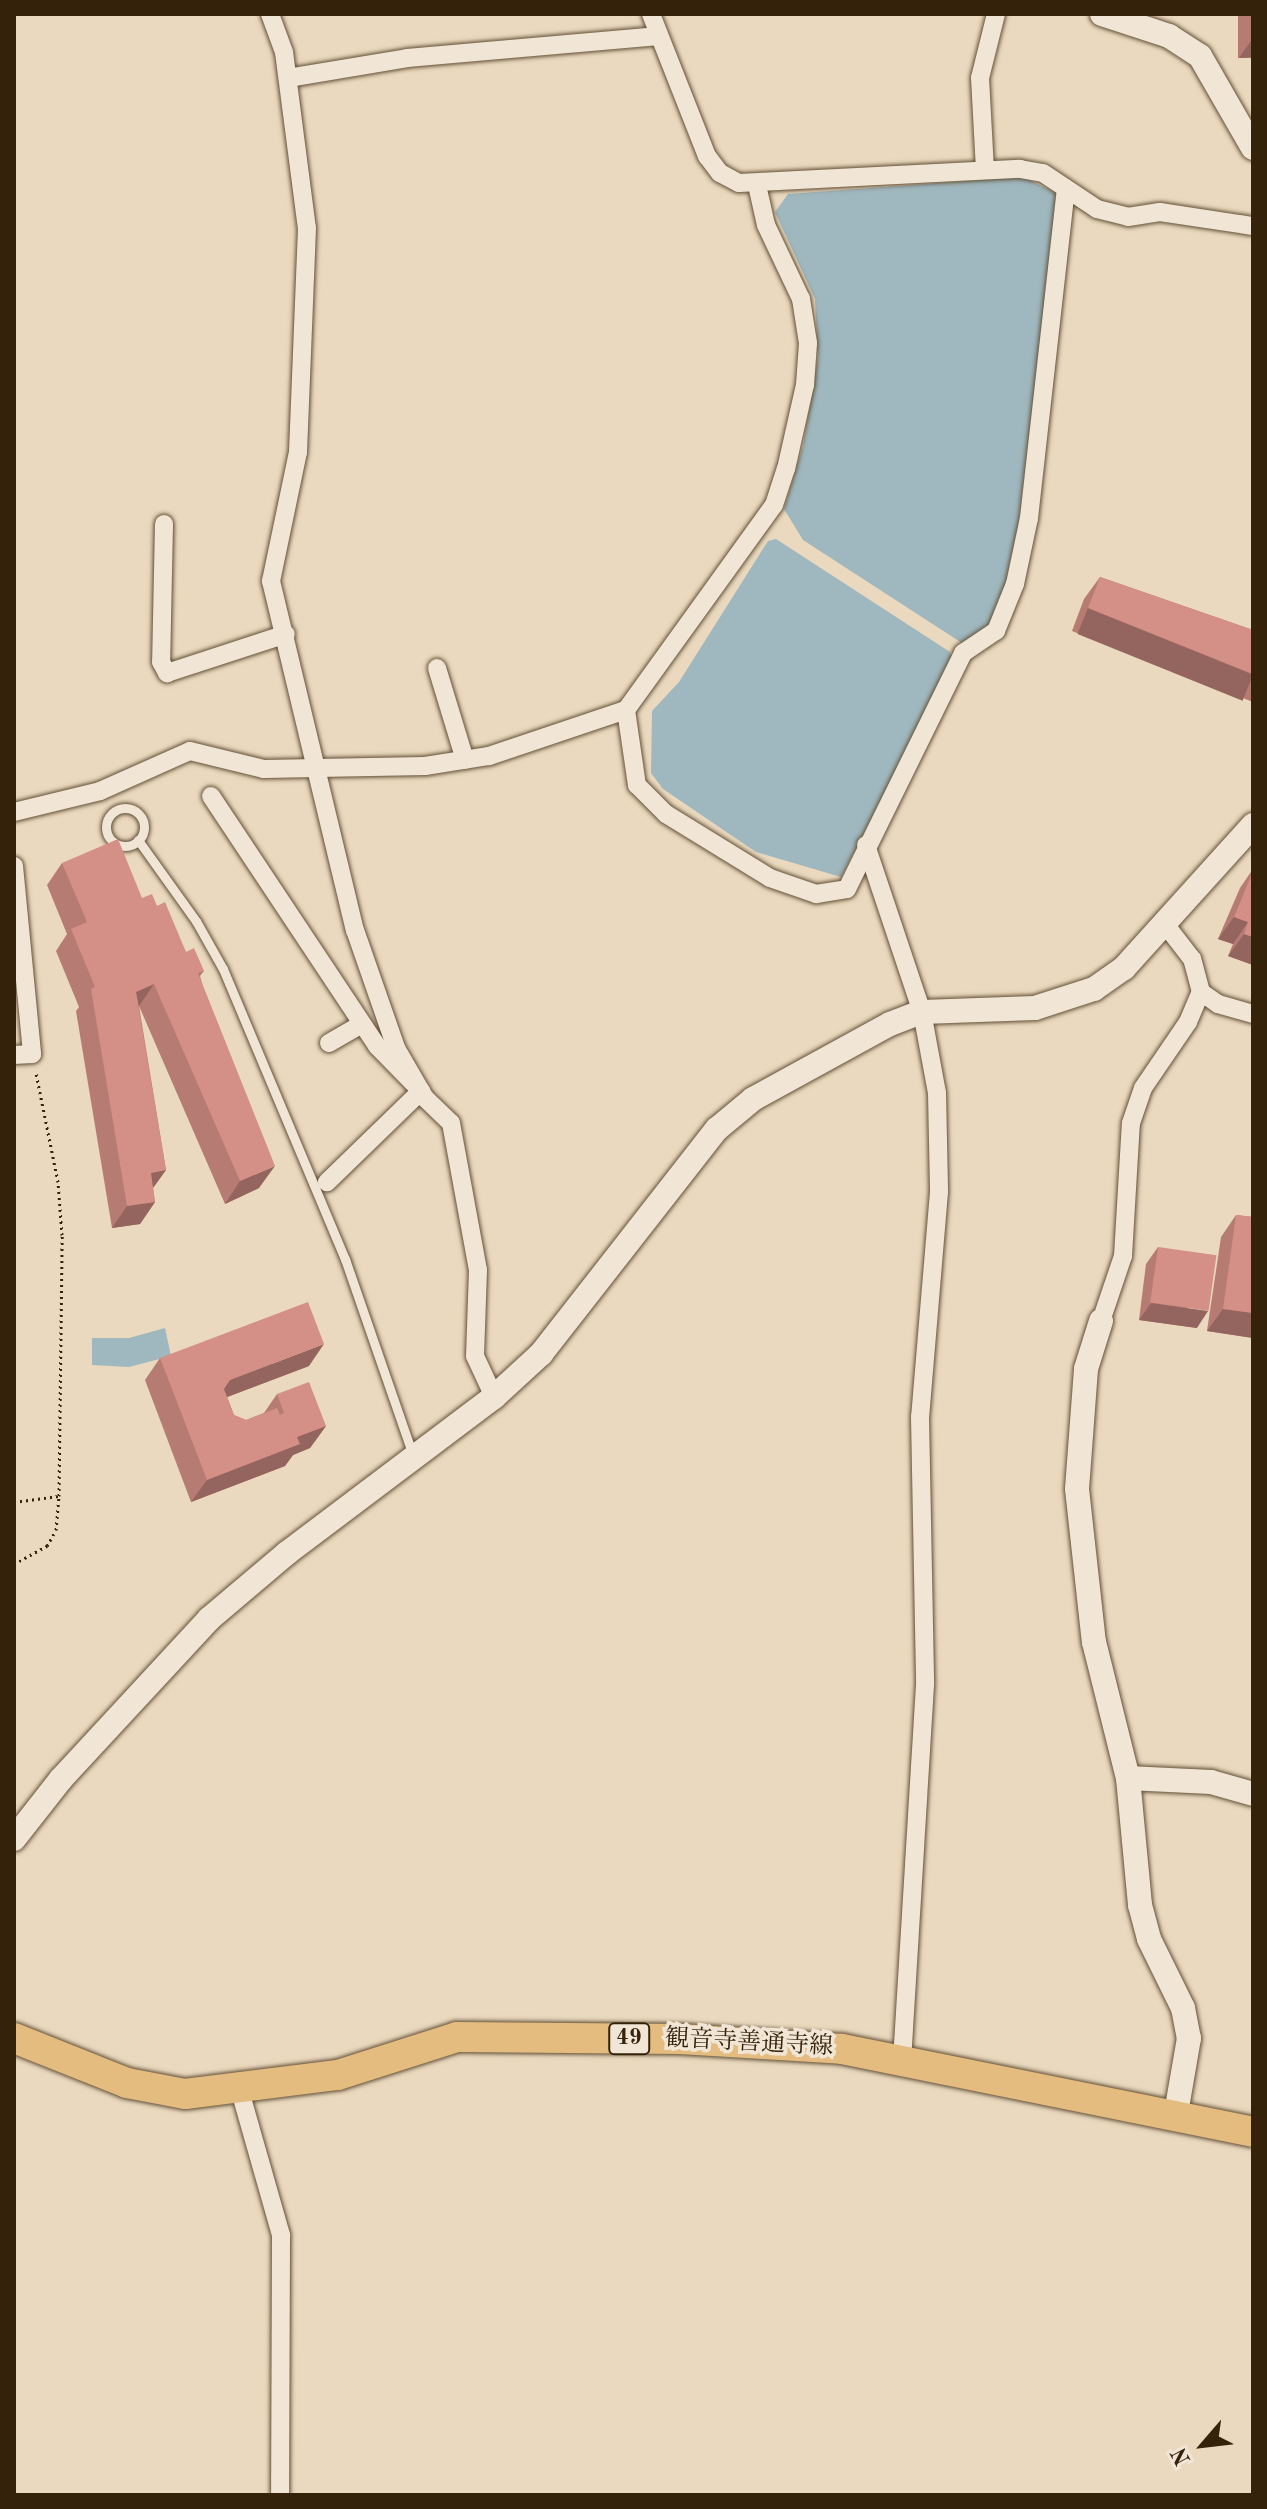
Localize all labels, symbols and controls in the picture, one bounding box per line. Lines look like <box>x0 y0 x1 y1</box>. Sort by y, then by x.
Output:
road number: 49 <box>607 2021 651 2057</box>
street label: 観音寺善通寺線 <box>664 2025 834 2063</box>
north arrow <box>1163 2405 1243 2485</box>
text: N <box>1168 2444 1195 2469</box>

